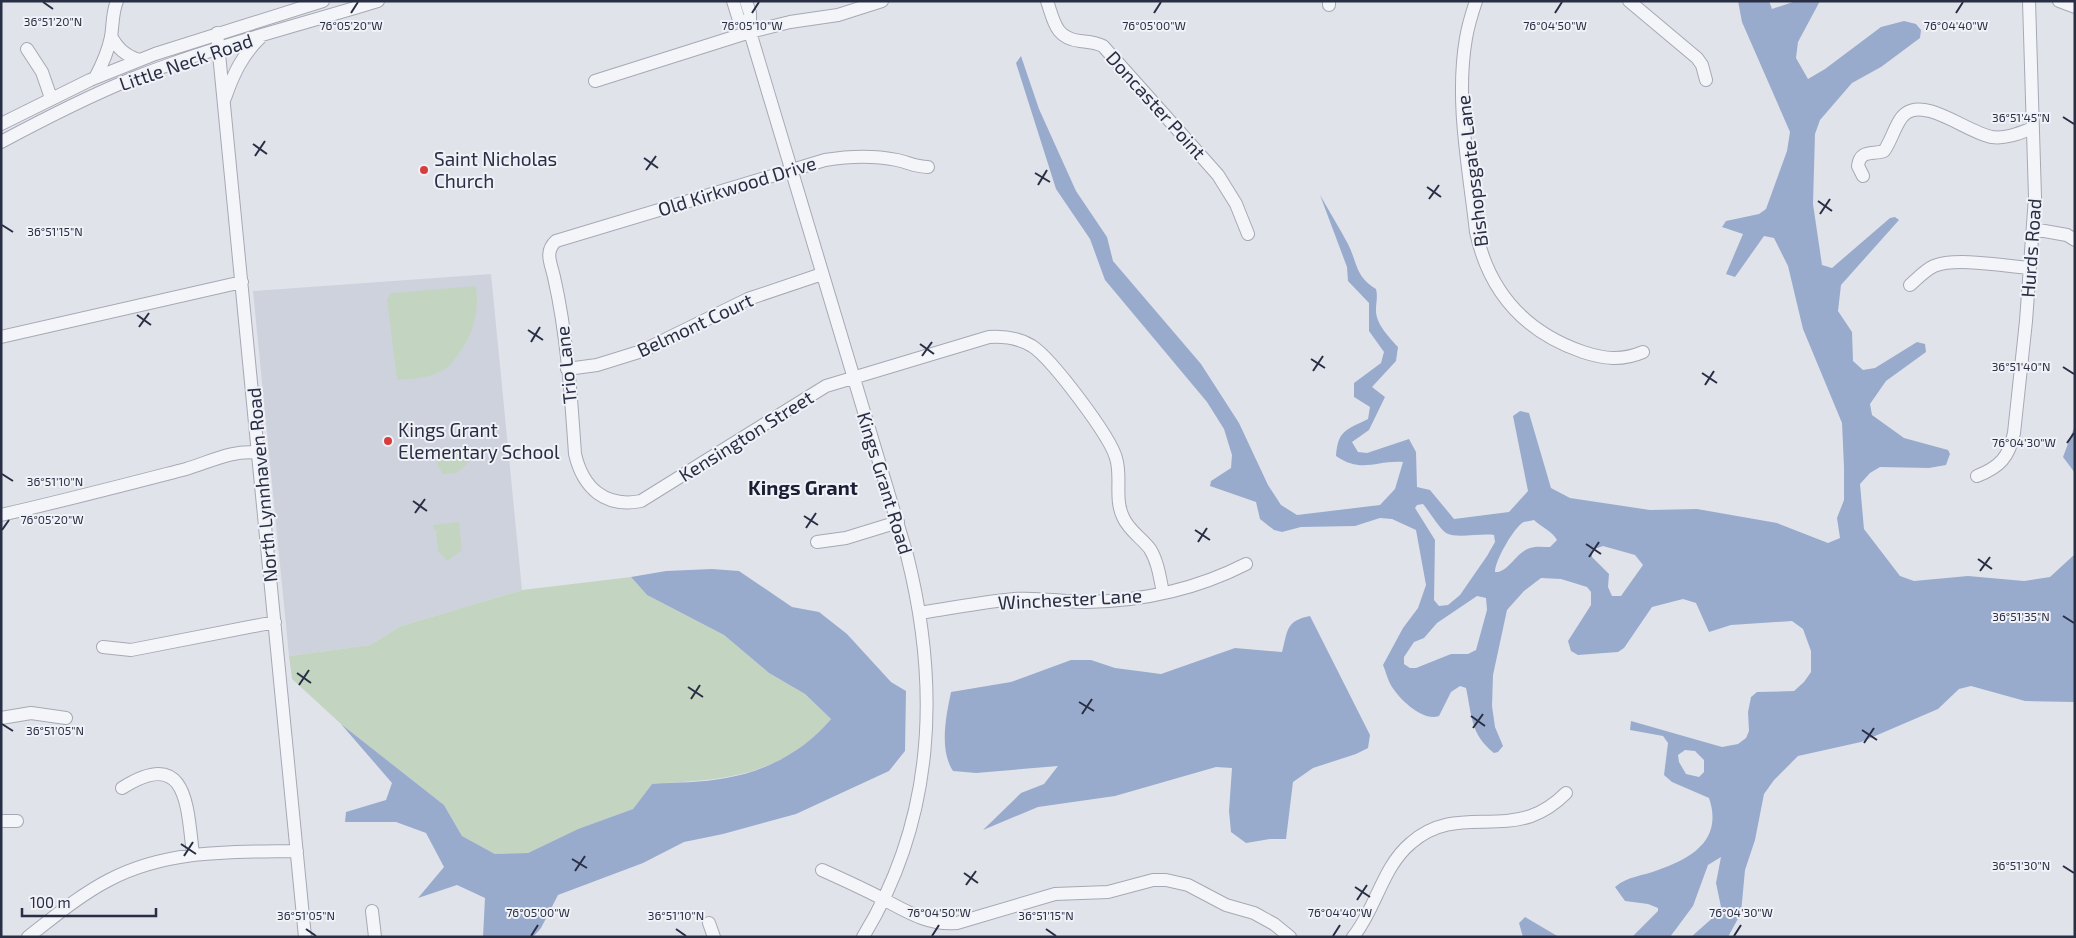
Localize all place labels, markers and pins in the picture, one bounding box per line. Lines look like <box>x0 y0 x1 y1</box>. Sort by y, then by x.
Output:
place label: Saint Nicholas Church <box>434 147 557 192</box>
marker: Saint Nicholas Church <box>418 164 430 176</box>
place label: Kings Grant Elementary School <box>398 418 560 463</box>
marker: Kings Grant Elementary School <box>382 435 394 447</box>

